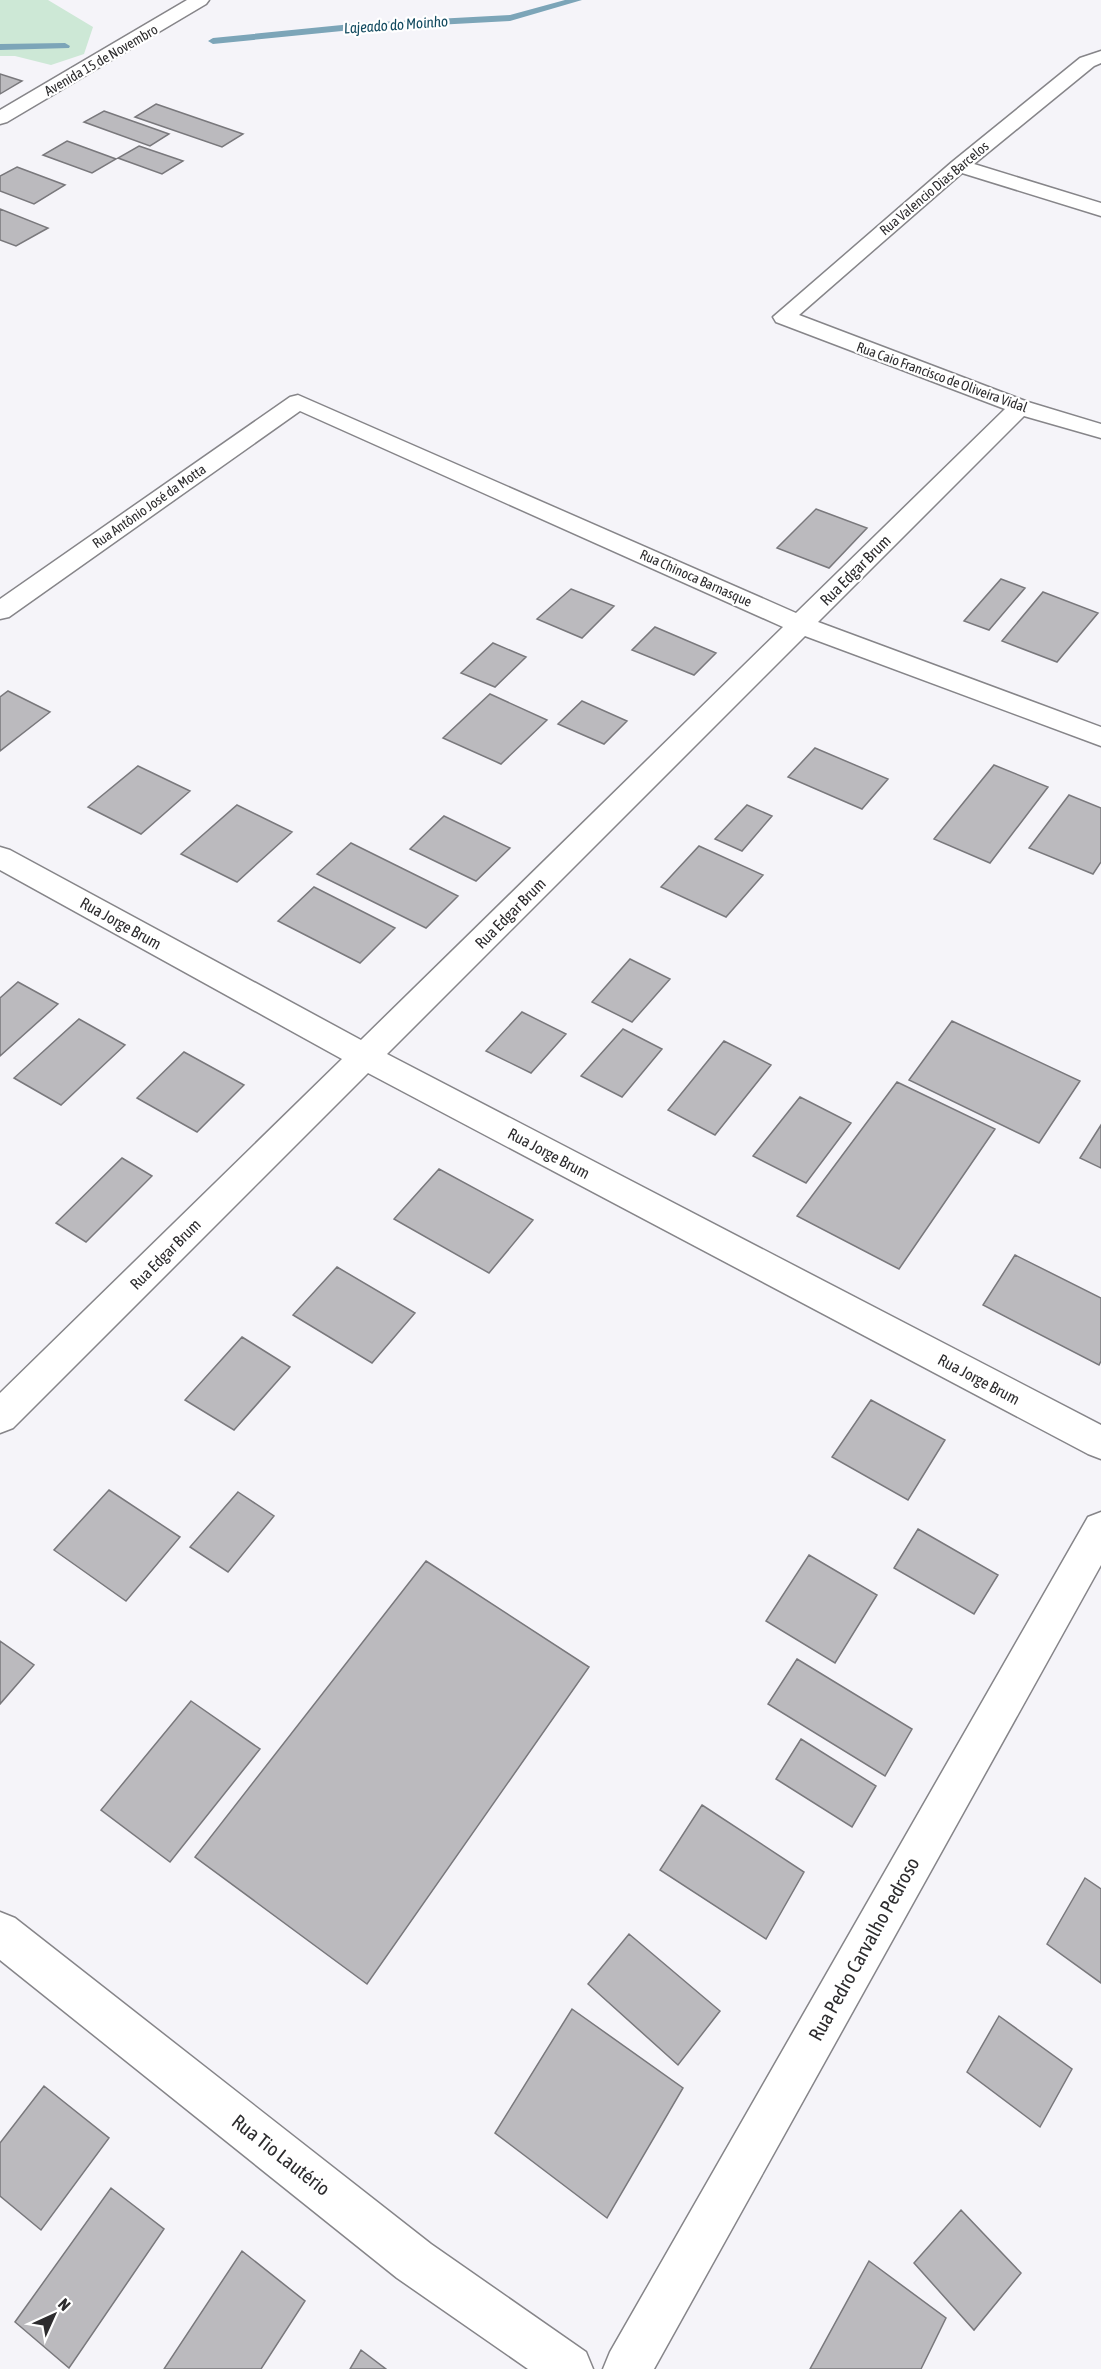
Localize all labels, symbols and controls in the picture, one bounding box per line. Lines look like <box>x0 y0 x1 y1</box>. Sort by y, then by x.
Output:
water label: Lajeado do Moinho <box>343 12 449 37</box>
street label: Avenida 15 de Novembro <box>42 21 160 99</box>
street label: Rua Valencio Dias Barcelos <box>876 138 992 238</box>
street label: Rua Caio Francisco de Oliveira Vidal <box>854 339 1030 416</box>
street label: Rua Antônio José da Motta <box>89 461 209 551</box>
street label: Rua Edgar Brum <box>816 531 895 610</box>
street label: Rua Chinoca Barnasque <box>638 546 754 610</box>
street label: Rua Edgar Brum <box>471 874 550 953</box>
street label: Rua Jorge Brum <box>77 893 165 954</box>
street label: Rua Jorge Brum <box>505 1124 593 1183</box>
street label: Rua Edgar Brum <box>126 1215 205 1294</box>
street label: Rua Jorge Brum <box>935 1350 1023 1409</box>
street label: Rua Pedro Carvalho Pedroso <box>803 1853 924 2045</box>
street label: Rua Tio Lautério <box>228 2109 335 2200</box>
north arrow <box>24 2285 84 2345</box>
text: N <box>55 2295 74 2314</box>

